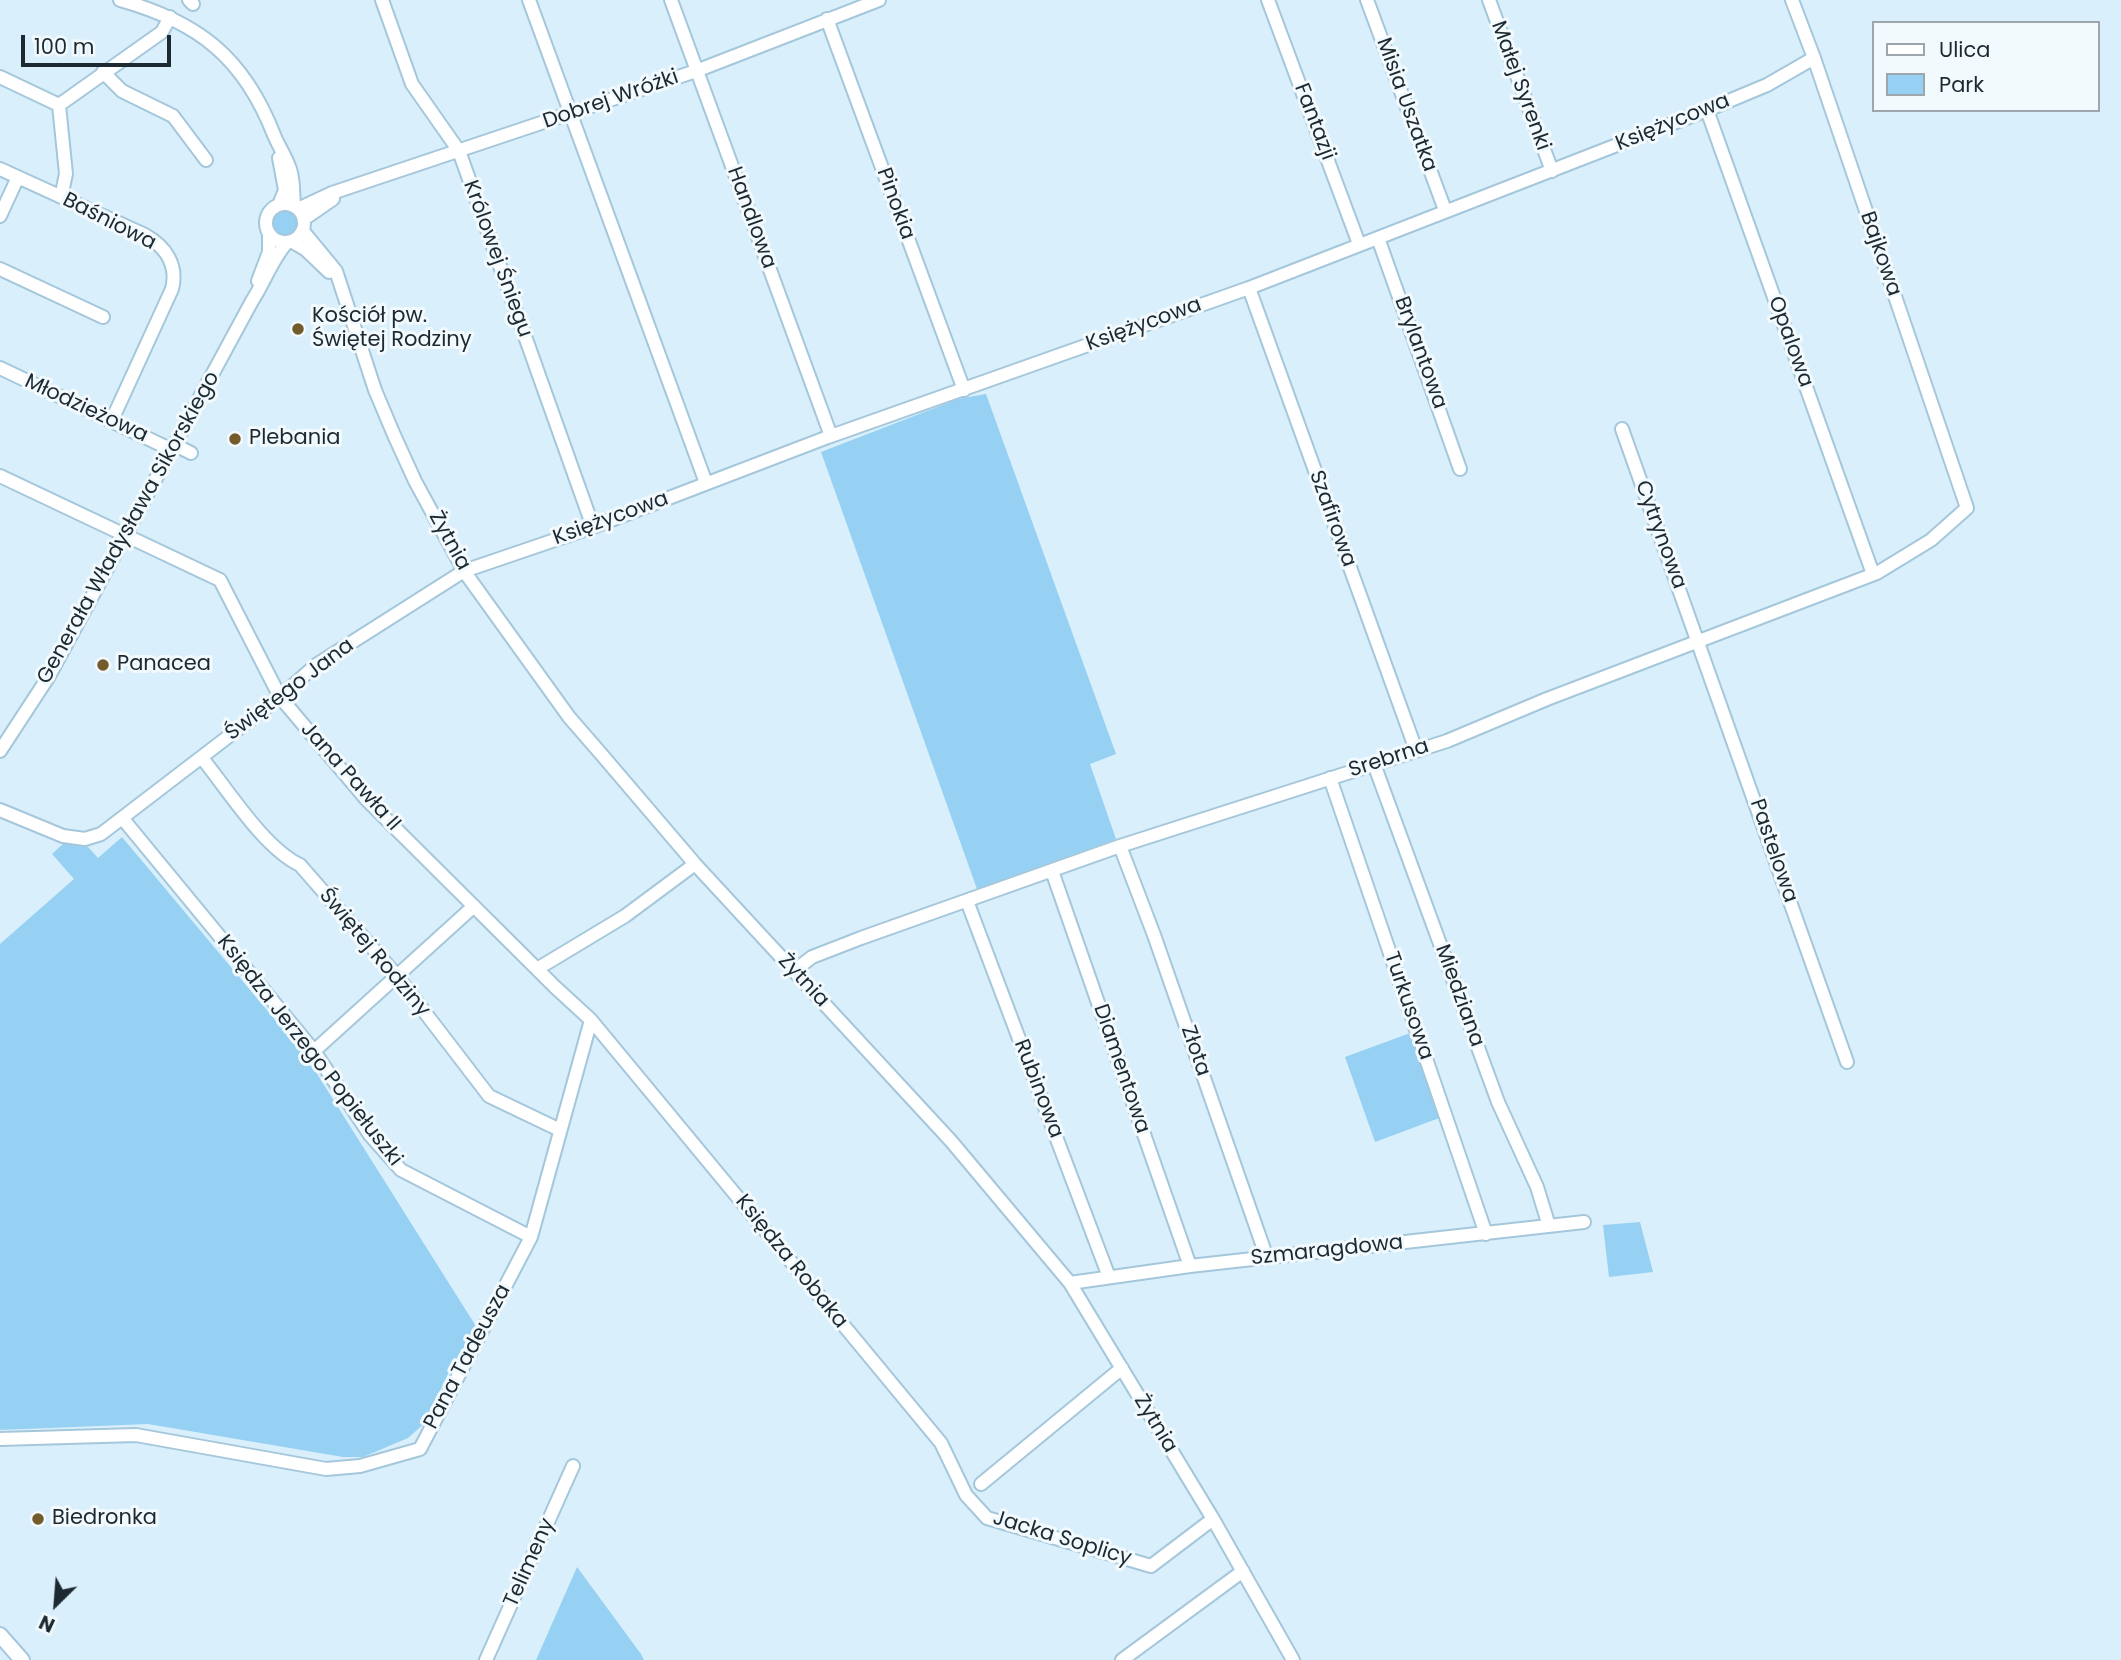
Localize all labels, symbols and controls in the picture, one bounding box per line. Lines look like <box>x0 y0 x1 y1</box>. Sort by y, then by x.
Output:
street label: Małej Syrenki <box>1485 18 1555 154</box>
scale bar <box>24 21 175 65</box>
legend <box>1872 21 2100 112</box>
text: 100 m <box>34 32 94 61</box>
street label: Misia Uszatka <box>1370 35 1442 175</box>
text: Ulica <box>1939 35 1990 64</box>
street label: Dobrej Wróżki <box>540 65 682 135</box>
text: Park <box>1939 70 1984 99</box>
street label: Fantazji <box>1288 80 1340 164</box>
street label: Księżycowa <box>1612 89 1734 157</box>
street label: Handlowa <box>721 164 781 272</box>
street label: Pinokia <box>870 165 920 243</box>
street label: Królowej Śniegu <box>457 177 537 341</box>
street label: Baśniowa <box>58 188 160 256</box>
street label: Bajkowa <box>1854 208 1906 300</box>
street label: Księżycowa <box>1083 293 1205 357</box>
street label: Brylantowa <box>1388 293 1452 413</box>
street label: Opalowa <box>1762 293 1818 391</box>
place label: Kościół pw. Świętej Rodziny <box>312 304 472 354</box>
marker: Kościół pw. Świętej Rodziny <box>290 321 306 337</box>
street label: Generała Władysława Sikorskiego <box>32 367 226 689</box>
street label: Młodzieżowa <box>20 369 152 449</box>
place label: Plebania <box>249 426 341 452</box>
marker: Plebania <box>227 431 243 447</box>
street label: Szafirowa <box>1303 467 1361 571</box>
street label: Cytrynowa <box>1629 477 1691 593</box>
street label: Księżycowa <box>550 487 672 551</box>
street label: Żytnia <box>423 507 475 575</box>
street label: Świętego Jana <box>221 633 359 747</box>
place label: Panacea <box>117 652 211 678</box>
marker: Panacea <box>95 657 111 673</box>
street label: Jana Pawła II <box>295 717 405 837</box>
street label: Srebrna <box>1346 734 1432 784</box>
street label: Pastelowa <box>1744 796 1802 906</box>
street label: Świętej Rodziny <box>313 884 435 1022</box>
street label: Księdza Jerzego Popiełuszki <box>211 930 407 1172</box>
street label: Miedziana <box>1429 941 1489 1051</box>
street label: Żytnia <box>772 949 834 1013</box>
street label: Turkusowa <box>1378 949 1438 1063</box>
street label: Diamentowa <box>1087 1001 1155 1137</box>
street label: Złota <box>1175 1022 1215 1080</box>
street label: Rubinowa <box>1008 1036 1068 1142</box>
street label: Księdza Robaka <box>729 1190 853 1334</box>
street label: Szmaragdowa <box>1250 1230 1404 1272</box>
street label: Pana Tadeusza <box>419 1280 517 1434</box>
street label: Żytnia <box>1128 1390 1182 1458</box>
place label: Biedronka <box>52 1506 157 1532</box>
street label: Jacka Soplicy <box>990 1506 1134 1572</box>
marker: Biedronka <box>30 1511 46 1527</box>
street label: Telimeny <box>499 1515 561 1611</box>
north arrow <box>21 1569 91 1639</box>
text: N <box>35 1608 59 1639</box>

